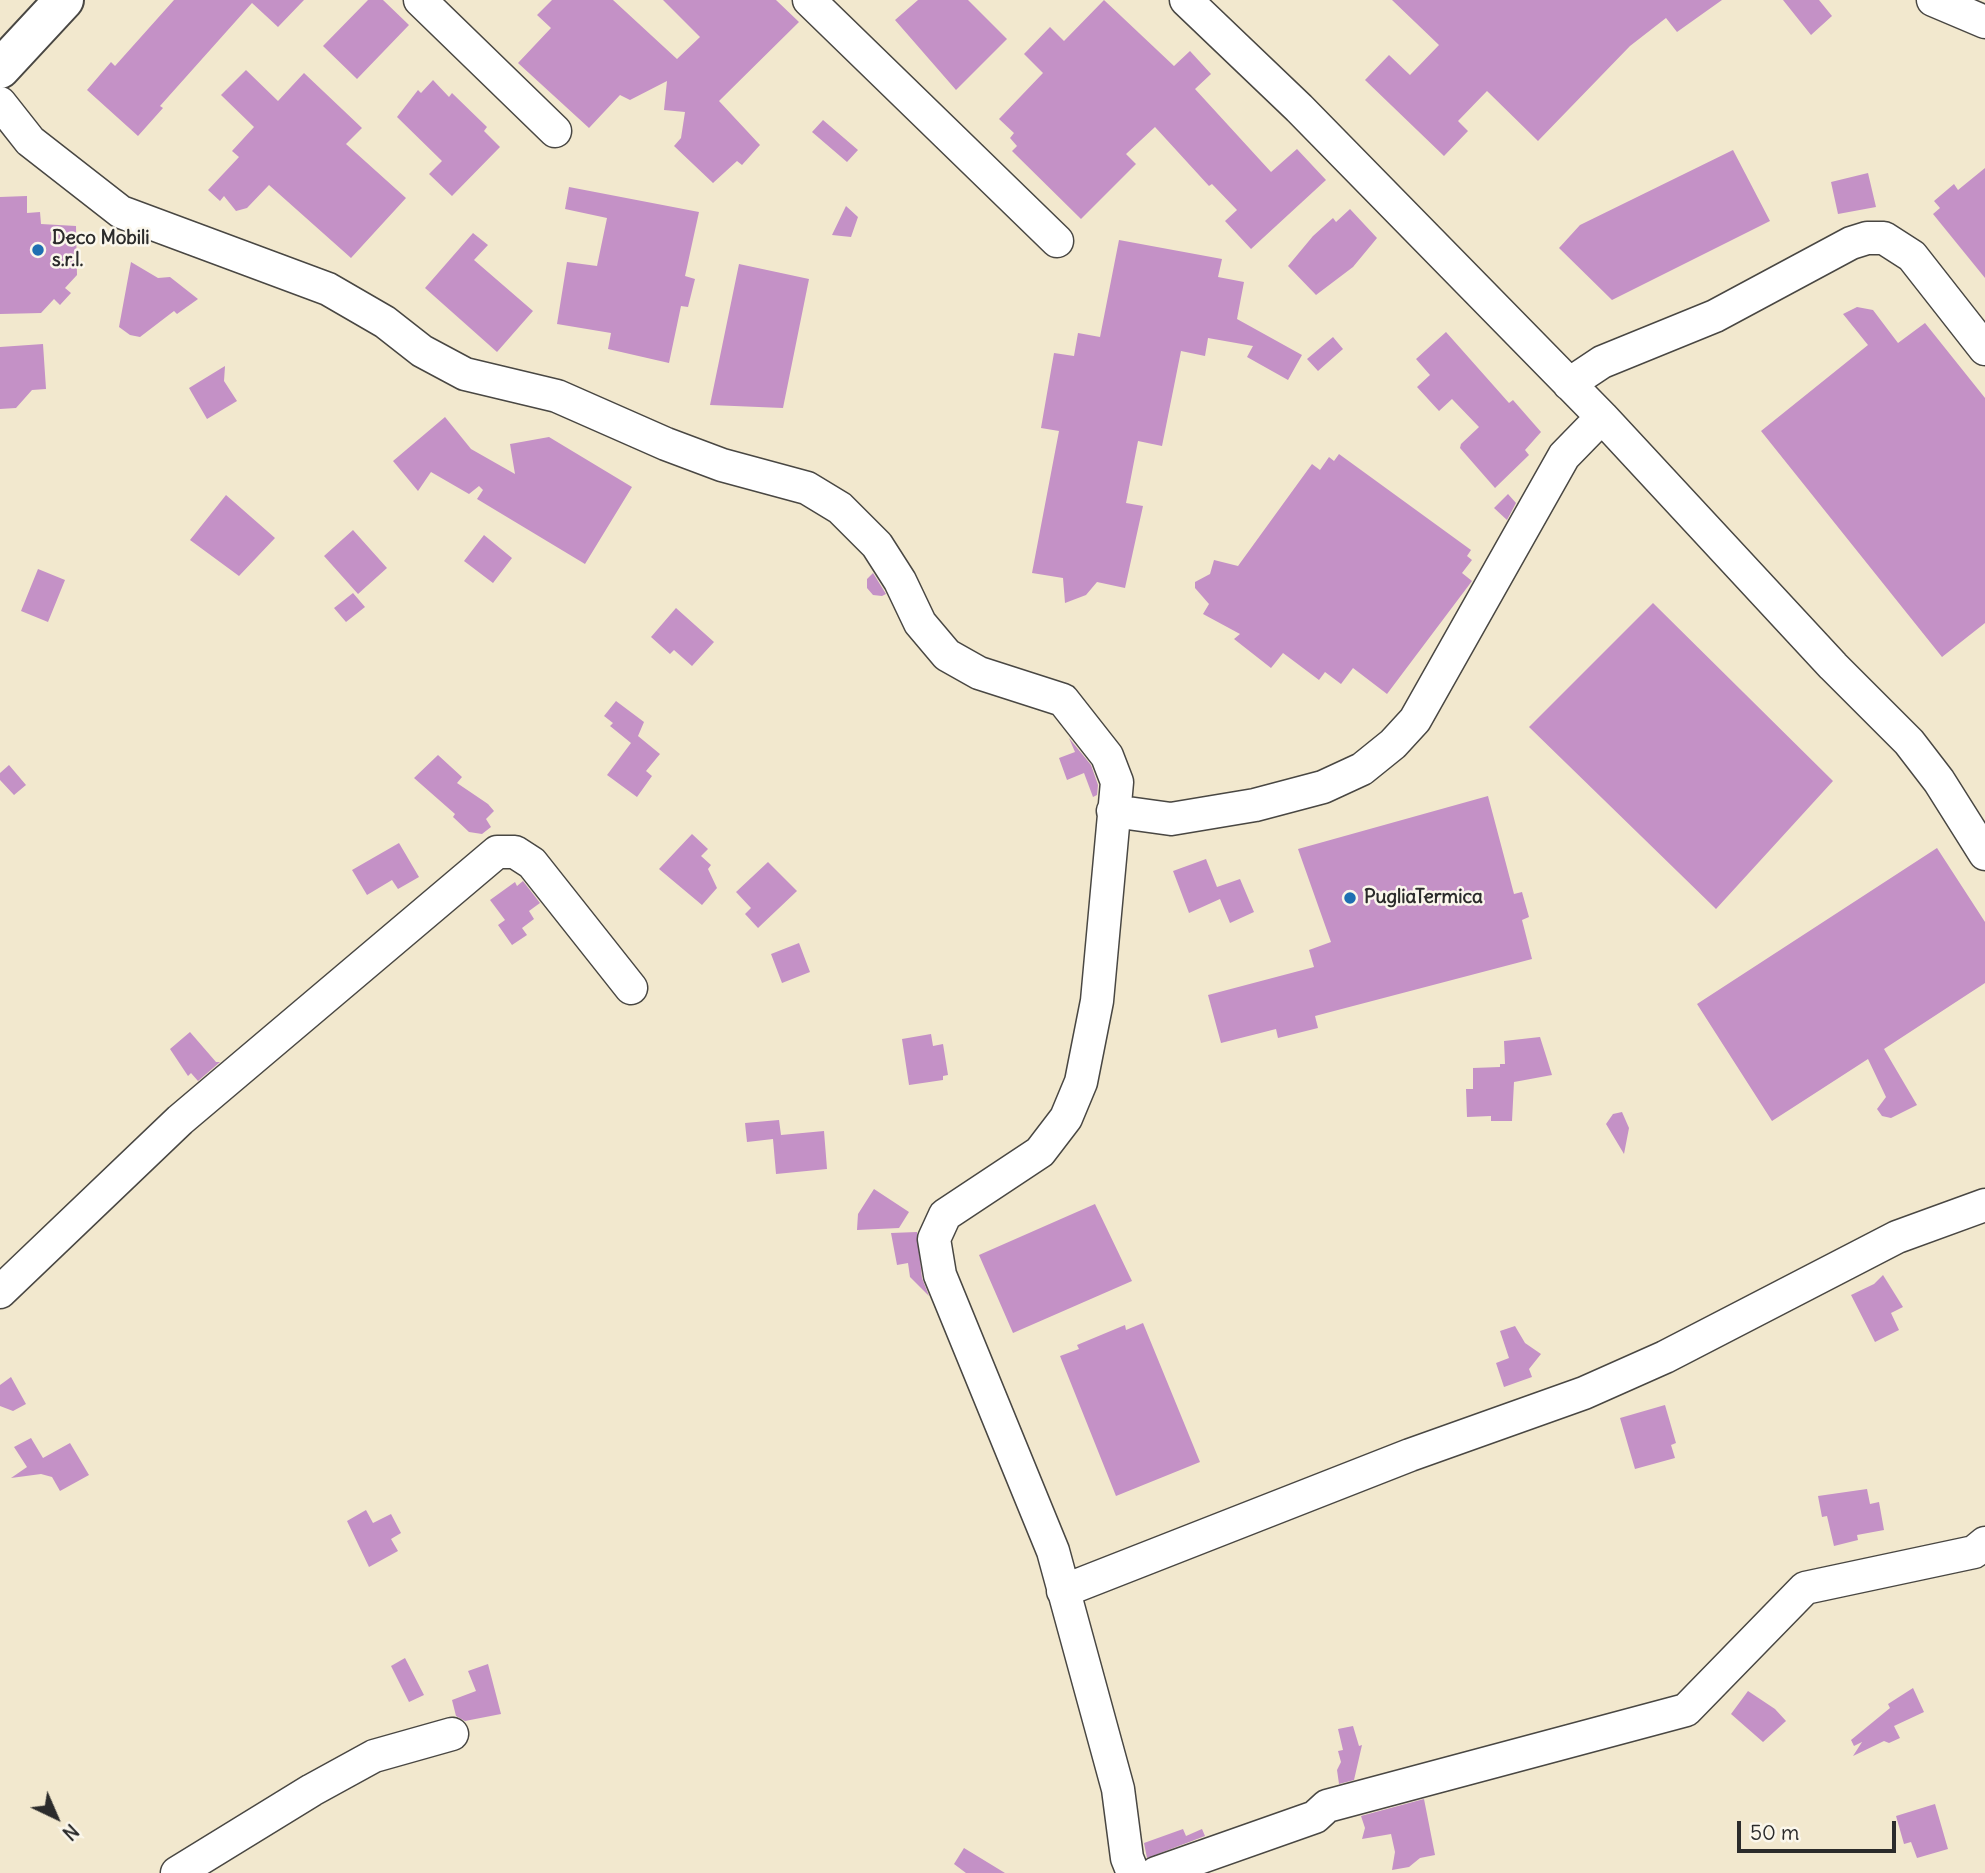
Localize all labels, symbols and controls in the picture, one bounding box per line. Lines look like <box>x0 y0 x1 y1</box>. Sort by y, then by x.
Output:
place label: Deco Mobili s.r.l. <box>52 228 150 272</box>
marker: Deco Mobili s.r.l. <box>30 242 46 258</box>
place label: PugliaTermica <box>1364 887 1483 909</box>
marker: PugliaTermica <box>1342 890 1358 906</box>
north arrow <box>21 1782 91 1852</box>
scale bar <box>1740 1806 1899 1850</box>
text: N <box>58 1819 84 1845</box>
text: 50 m <box>1750 1819 1799 1846</box>

